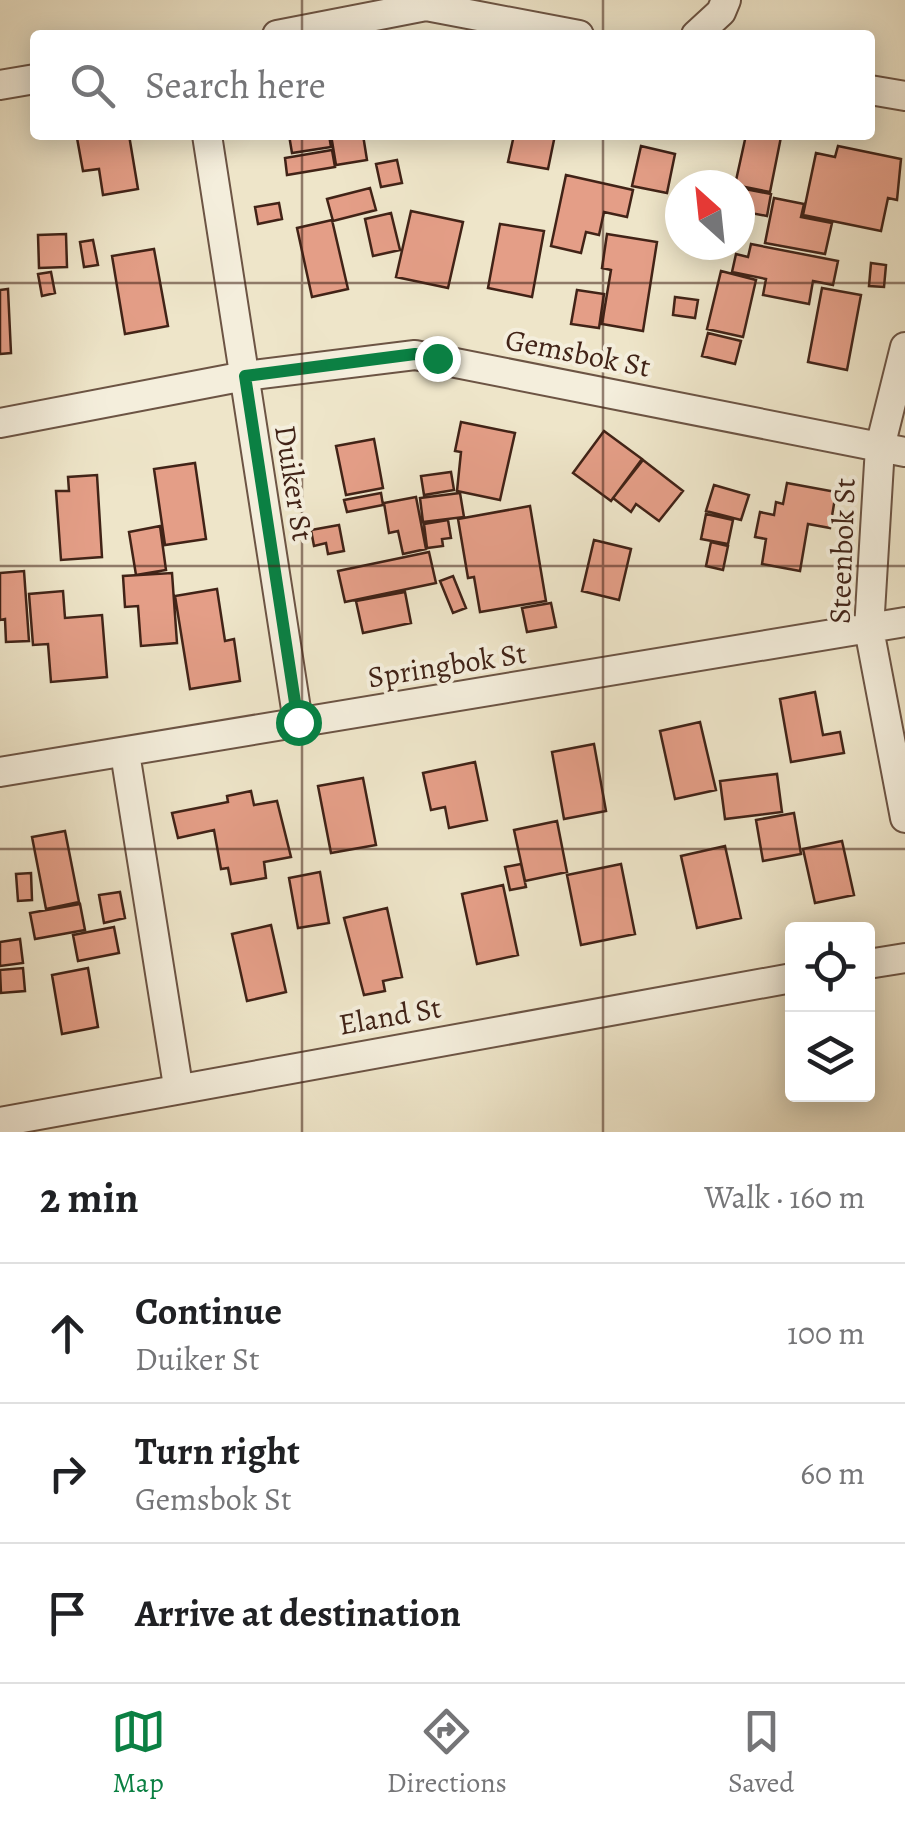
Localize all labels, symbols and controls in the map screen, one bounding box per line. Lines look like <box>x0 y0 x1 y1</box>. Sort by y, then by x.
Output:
search box <box>30 30 875 140</box>
icon: search <box>65 58 120 113</box>
text: Search here <box>145 59 326 111</box>
north arrow <box>665 170 755 260</box>
street label: Gemsbok St <box>502 319 654 387</box>
route end <box>415 336 461 382</box>
street label: Duiker St <box>265 422 323 544</box>
street label: Steenbok St <box>819 477 865 625</box>
street label: Springbok St <box>365 633 529 697</box>
route start <box>276 700 322 746</box>
map controls <box>785 922 875 1102</box>
button: locate <box>785 922 875 1012</box>
street label: Eland St <box>336 987 444 1045</box>
button: layers <box>785 1012 875 1102</box>
text: 2 min <box>40 1169 139 1226</box>
text: Walk · 160 m <box>704 1175 865 1219</box>
text: Continue <box>135 1285 282 1337</box>
icon: ahead <box>40 1306 95 1361</box>
text: 100 m <box>787 1311 865 1355</box>
text: Duiker St <box>135 1337 260 1381</box>
text: Turn right <box>135 1425 300 1477</box>
icon: right <box>40 1446 95 1501</box>
text: 60 m <box>800 1451 865 1495</box>
text: Gemsbok St <box>135 1477 291 1521</box>
icon: arrive <box>40 1586 95 1641</box>
text: Arrive at destination <box>135 1587 461 1639</box>
tab: Map <box>111 1704 166 1802</box>
tab: Directions <box>387 1704 507 1802</box>
tab: Saved <box>728 1704 794 1802</box>

